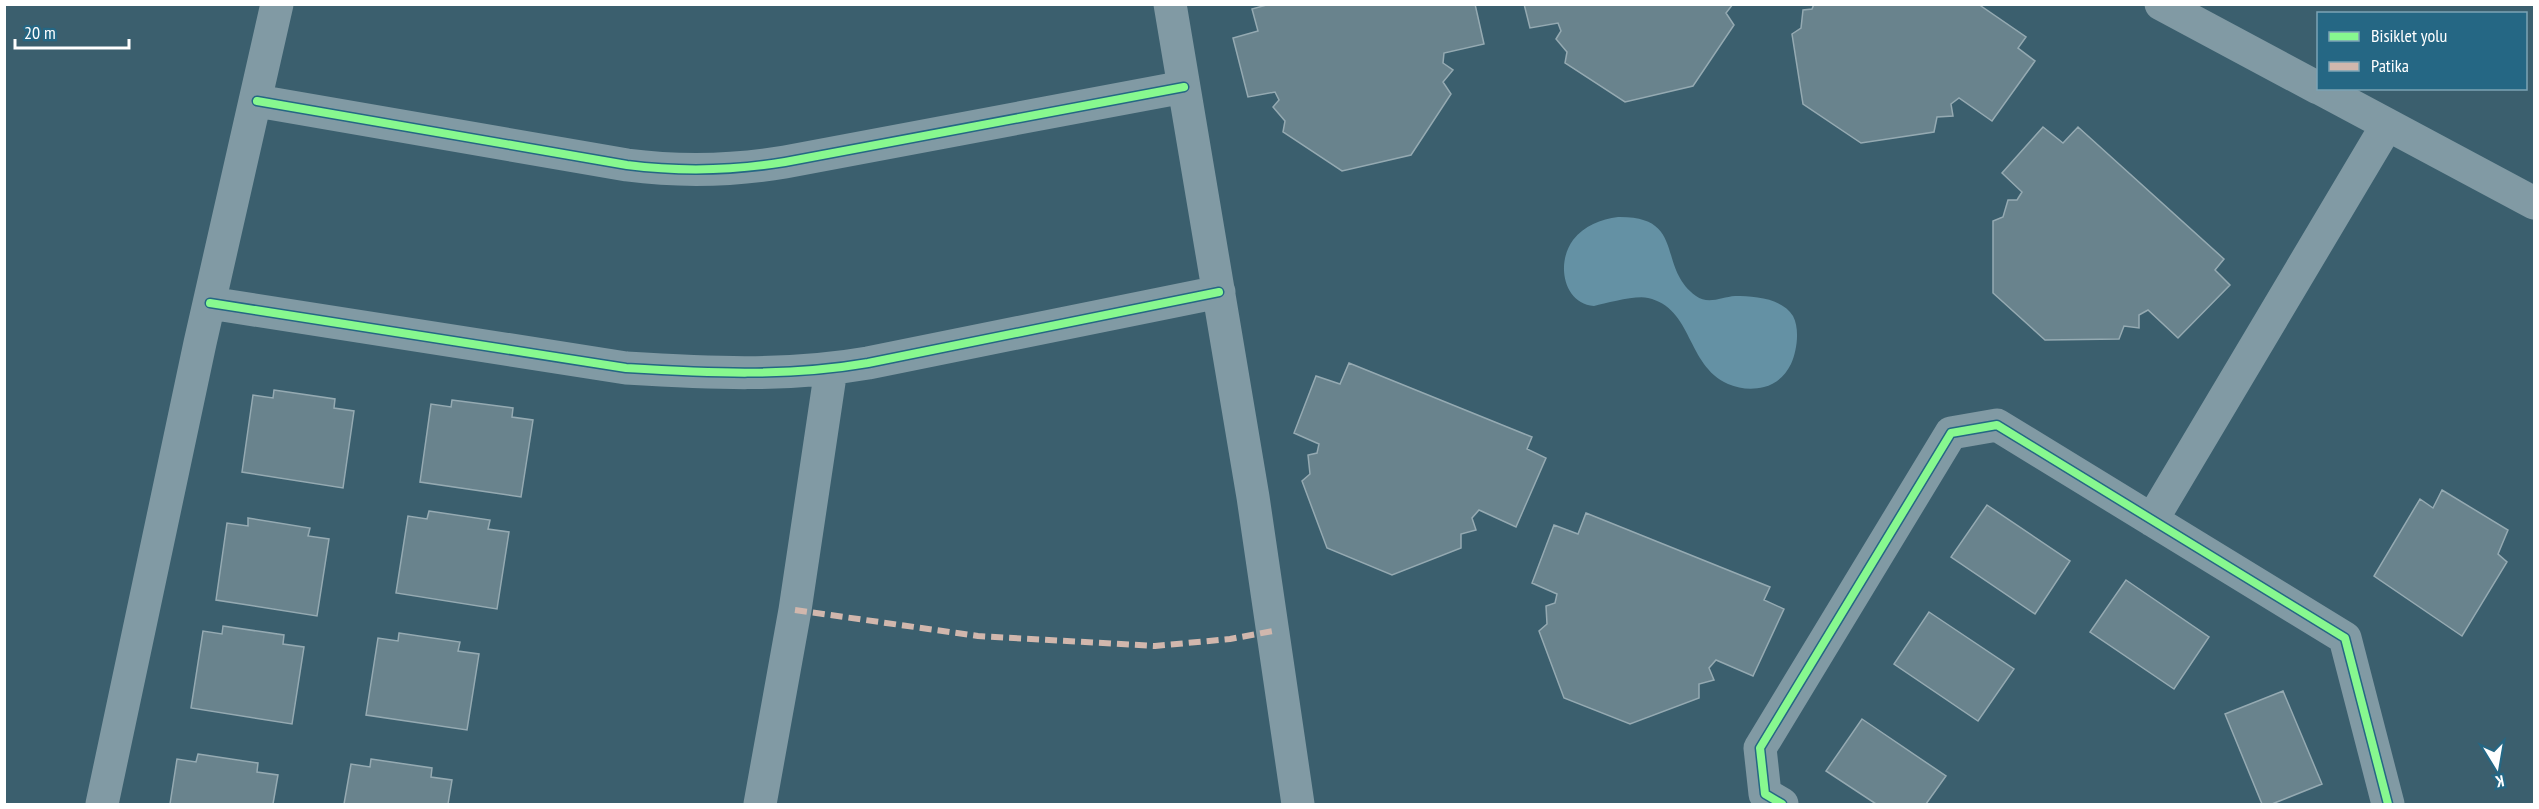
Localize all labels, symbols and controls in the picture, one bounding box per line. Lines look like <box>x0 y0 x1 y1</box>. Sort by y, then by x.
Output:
scale bar <box>15 12 129 50</box>
legend <box>2317 12 2527 90</box>
text: 20 m <box>24 21 56 44</box>
text: Bisiklet yolu <box>2371 24 2447 47</box>
text: Patika <box>2371 54 2409 77</box>
north arrow <box>2467 737 2527 797</box>
text: K <box>2493 771 2506 792</box>

